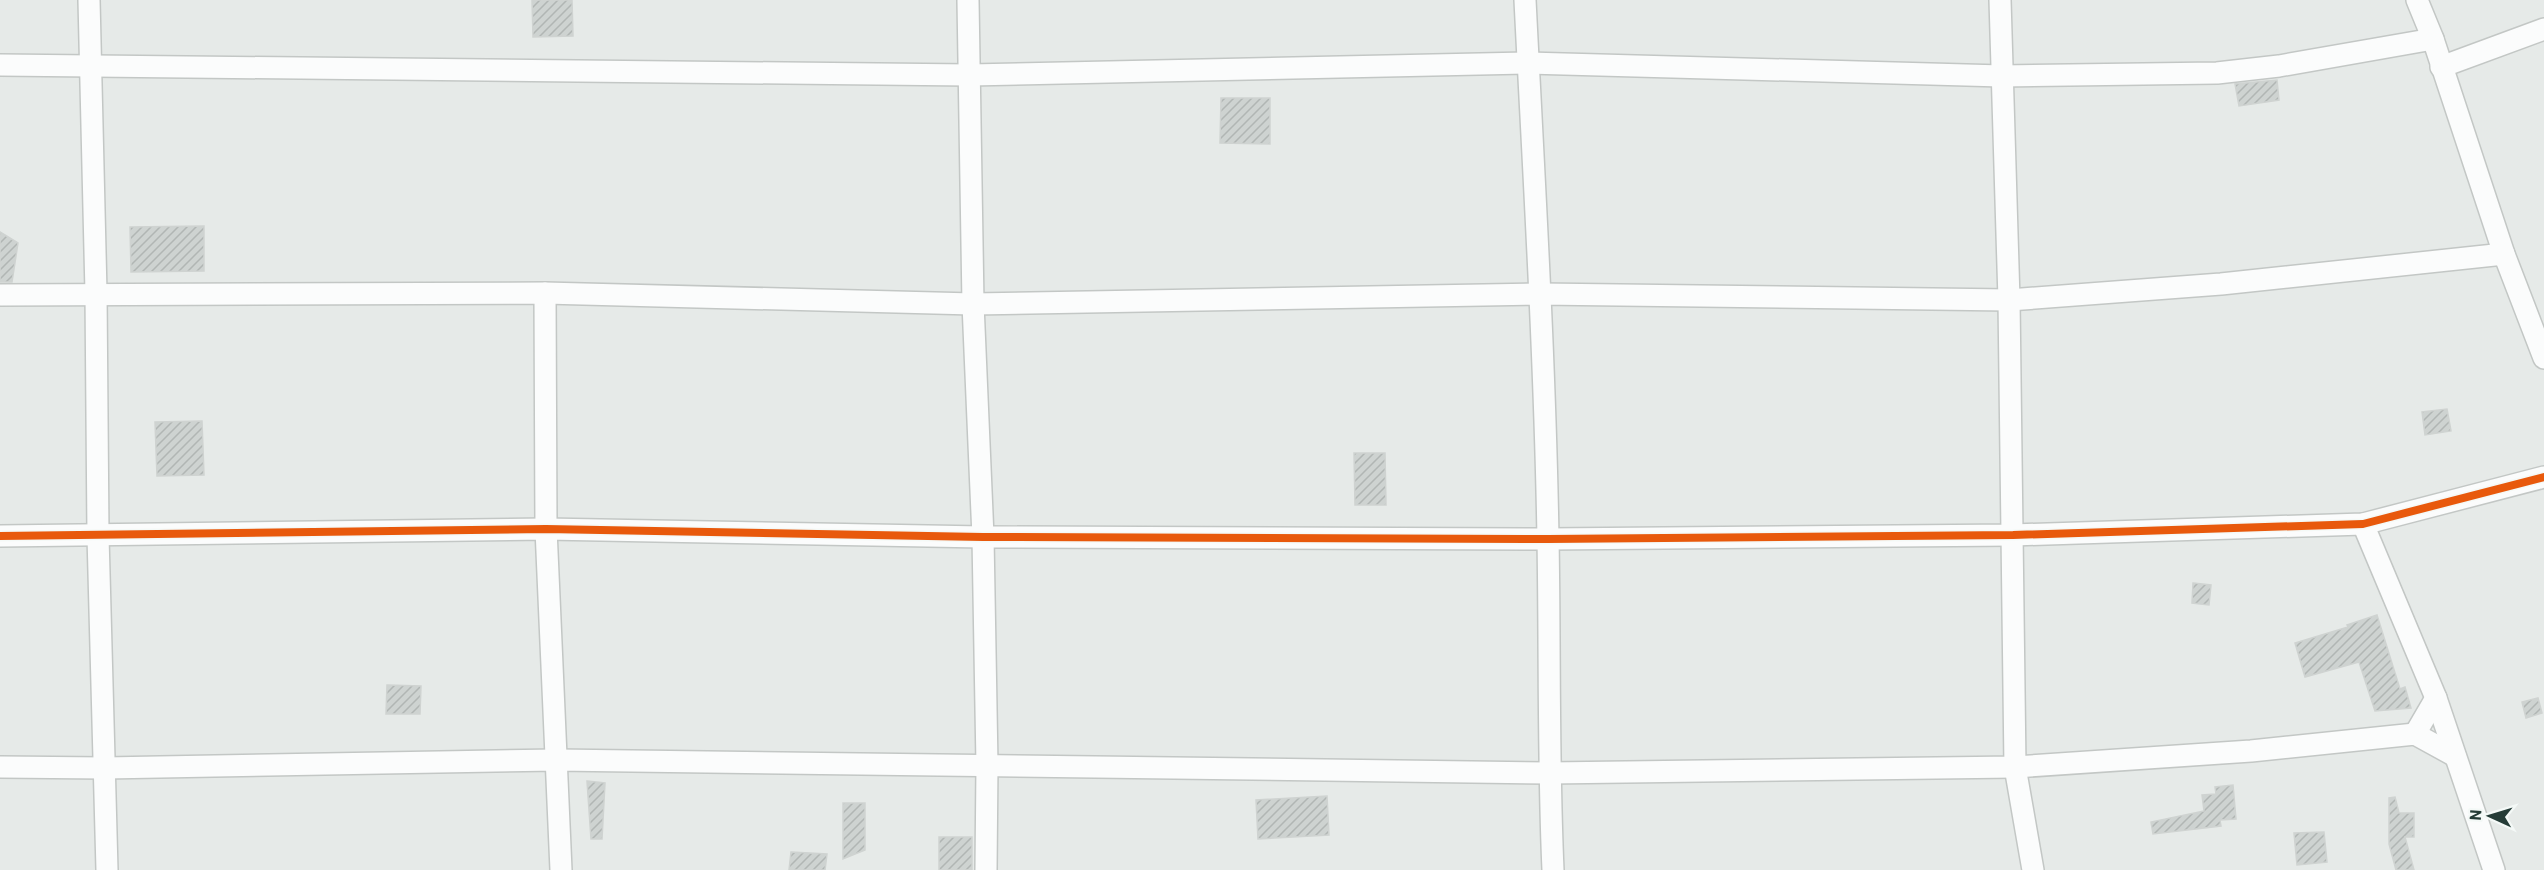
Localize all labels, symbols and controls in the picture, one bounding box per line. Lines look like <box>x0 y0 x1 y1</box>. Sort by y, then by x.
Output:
north arrow <box>2460 786 2520 846</box>
text: N <box>2465 809 2484 821</box>

